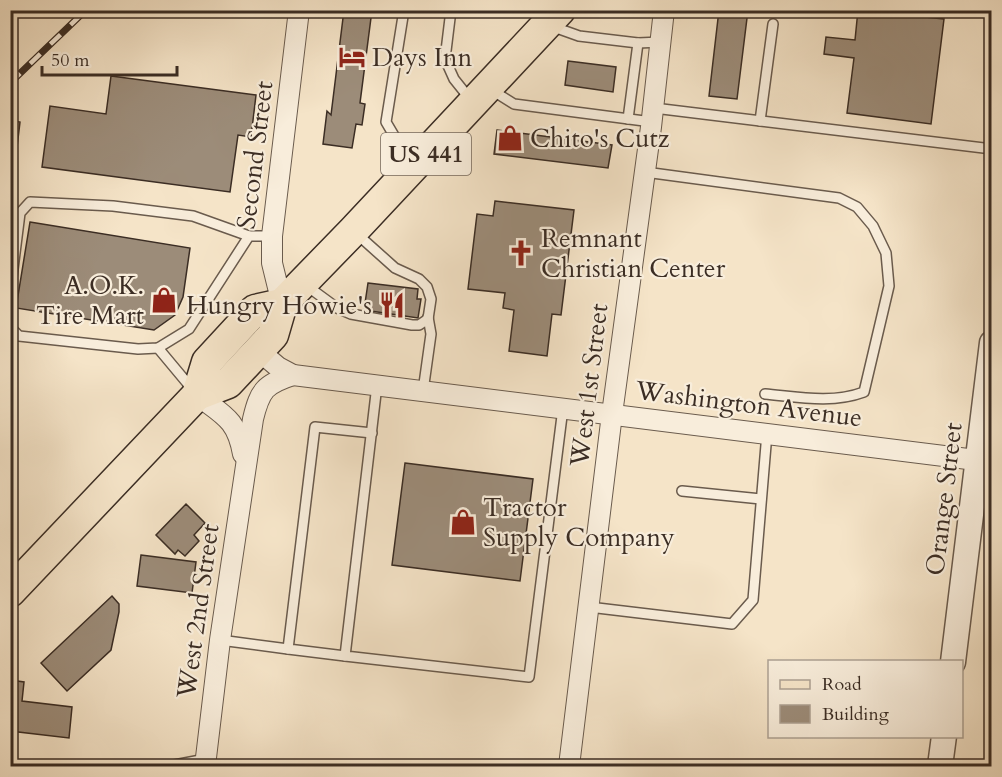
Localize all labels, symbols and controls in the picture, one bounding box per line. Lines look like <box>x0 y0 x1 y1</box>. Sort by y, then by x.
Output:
scale bar <box>42 39 177 77</box>
place label: Days Inn <box>372 40 472 75</box>
hotel icon: Days Inn <box>337 42 367 72</box>
text: 50 m <box>51 48 90 73</box>
street label: Second Street <box>229 79 281 231</box>
place label: Chito's Cutz <box>530 121 670 156</box>
shop icon: Chito's Cutz <box>495 123 525 153</box>
road number: US 441 <box>381 133 471 175</box>
place label: Remnant Christian Center <box>541 221 726 286</box>
church icon: Remnant Christian Center <box>506 238 536 268</box>
place label: A.O.K. Tire Mart <box>36 268 144 333</box>
shop icon: A.O.K. Tire Mart <box>149 285 179 315</box>
place label: Hungry Howie's <box>186 288 372 323</box>
restaurant icon: Hungry Howie's <box>377 290 407 320</box>
street label: West 1st Street <box>562 301 616 470</box>
street label: Washington Avenue <box>633 373 864 435</box>
street label: Orange Street <box>917 420 971 578</box>
place label: Tractor Supply Company <box>483 490 675 555</box>
shop icon: Tractor Supply Company <box>448 507 478 537</box>
street label: West 2nd Street <box>168 521 228 702</box>
legend <box>768 660 963 738</box>
text: Road <box>822 672 862 697</box>
text: Building <box>822 702 890 727</box>

